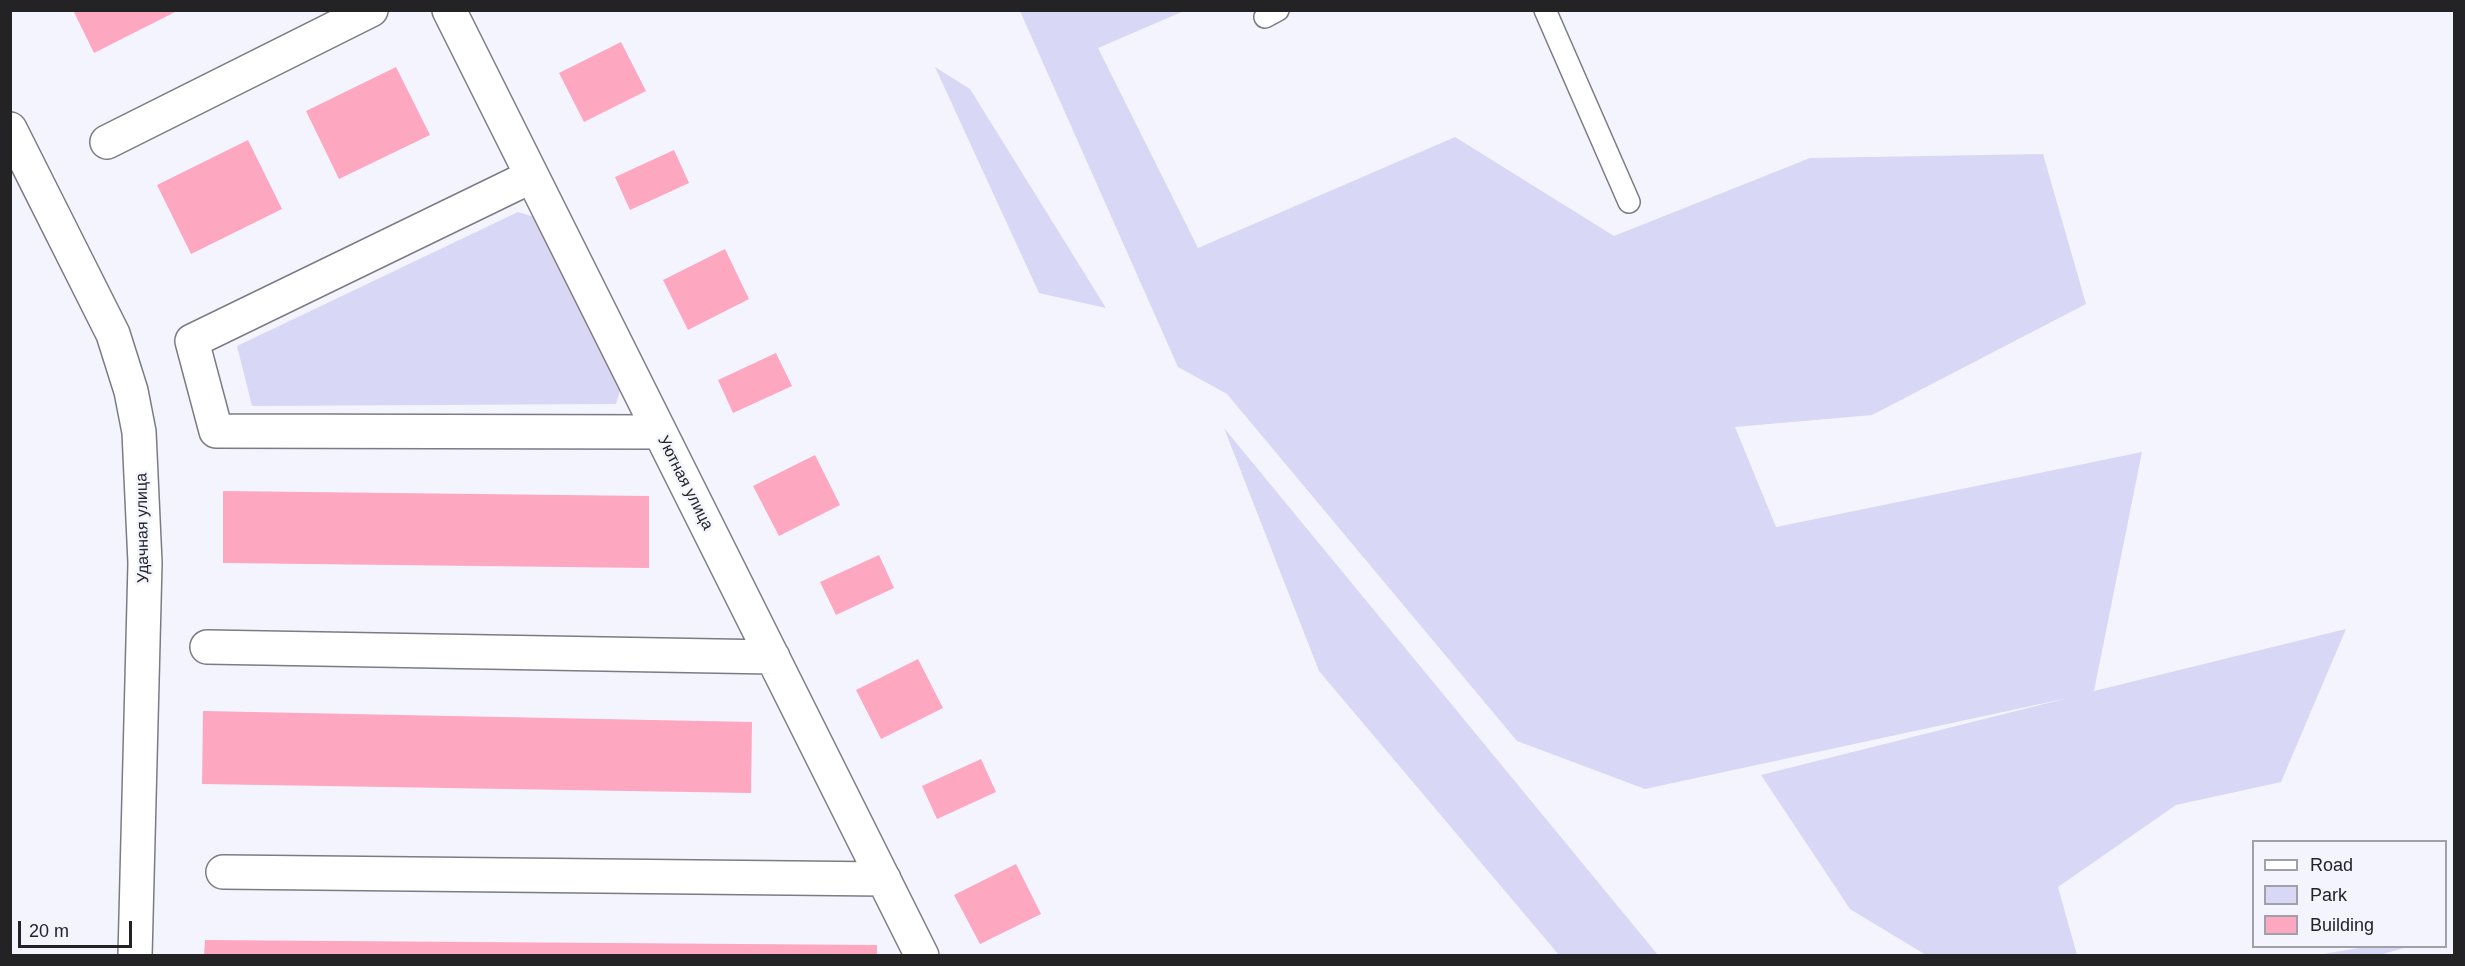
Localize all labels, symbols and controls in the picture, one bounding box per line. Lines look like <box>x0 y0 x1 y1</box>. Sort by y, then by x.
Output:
street label: Уютная улица <box>653 433 717 533</box>
street label: Удачная улица <box>132 473 154 583</box>
legend <box>2252 840 2447 948</box>
text: Road <box>2310 855 2353 875</box>
text: Park <box>2310 885 2347 905</box>
scale bar <box>21 909 135 947</box>
text: Building <box>2310 915 2374 935</box>
text: 20 m <box>29 921 69 941</box>

